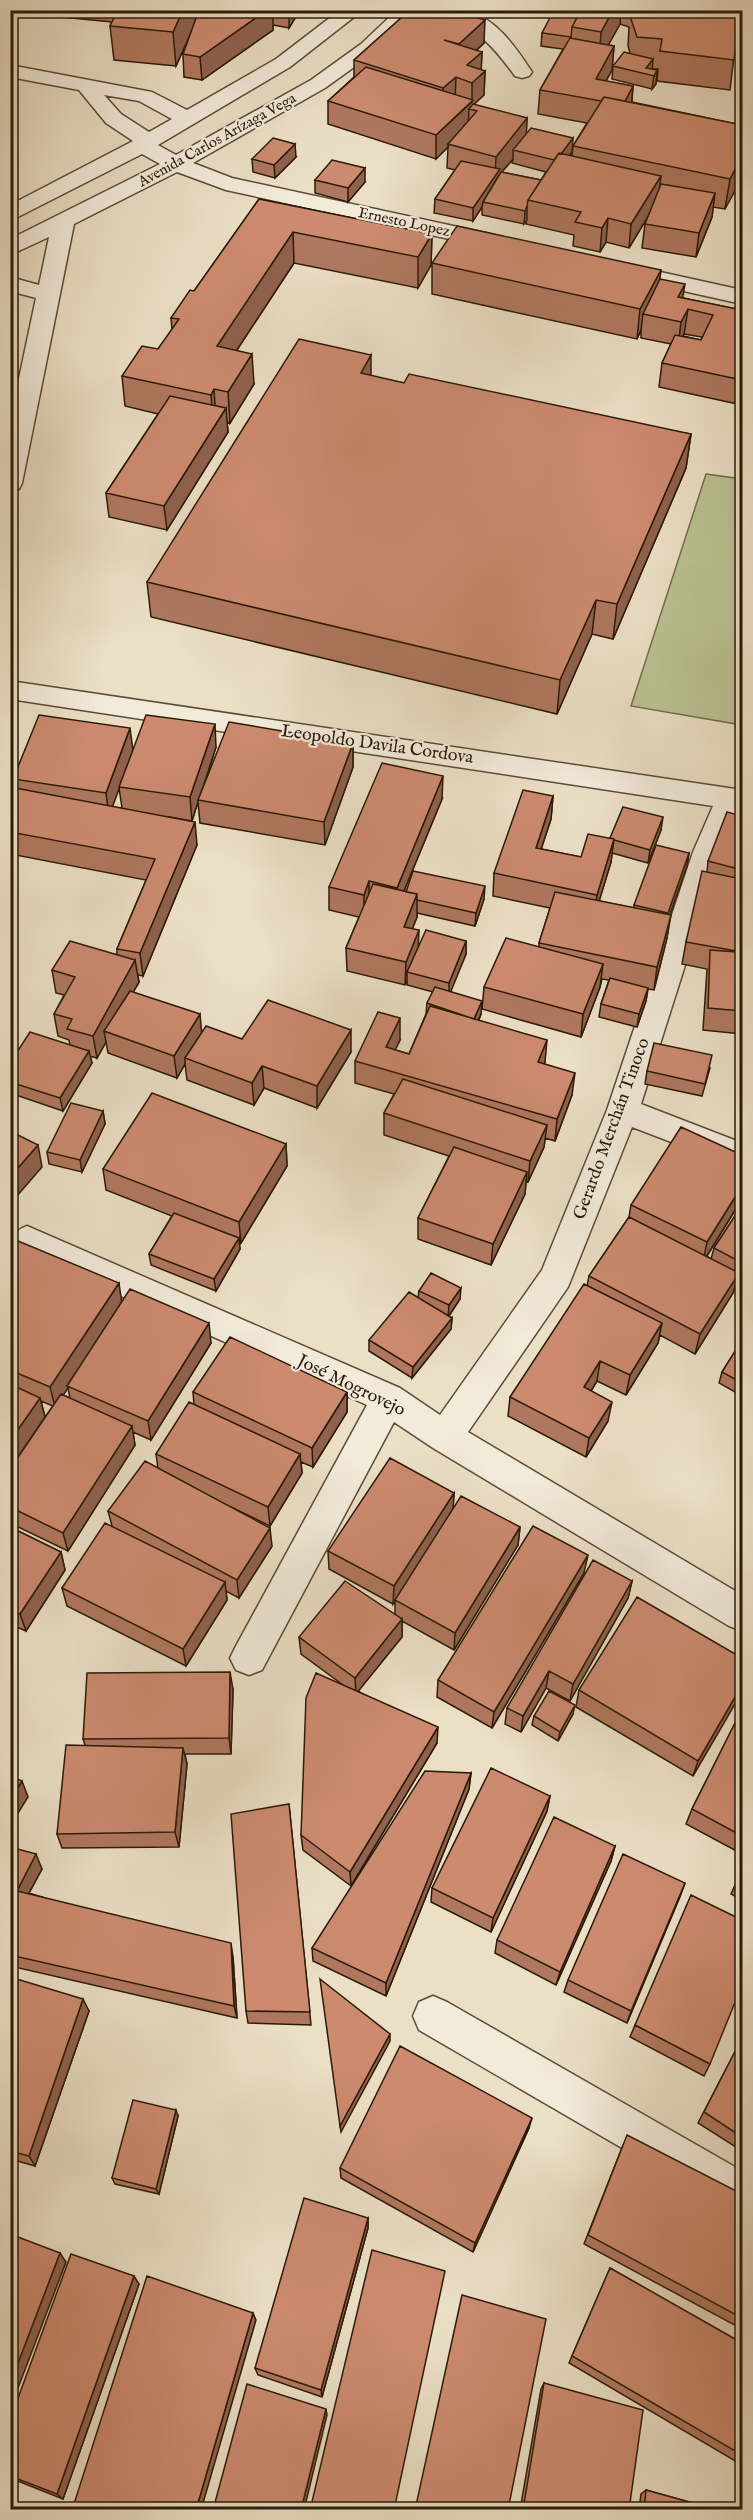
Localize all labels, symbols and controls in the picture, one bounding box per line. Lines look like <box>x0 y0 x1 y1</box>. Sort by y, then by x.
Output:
street label: Avenida Carlos Arízaga Vega <box>134 88 300 192</box>
street label: Ernesto Lopez <box>356 203 452 241</box>
street label: Leopoldo Davila Cordova <box>279 720 475 770</box>
street label: Gerardo Merchán Tinoco <box>568 1035 656 1223</box>
street label: José Mogrovejo <box>291 1349 409 1422</box>

